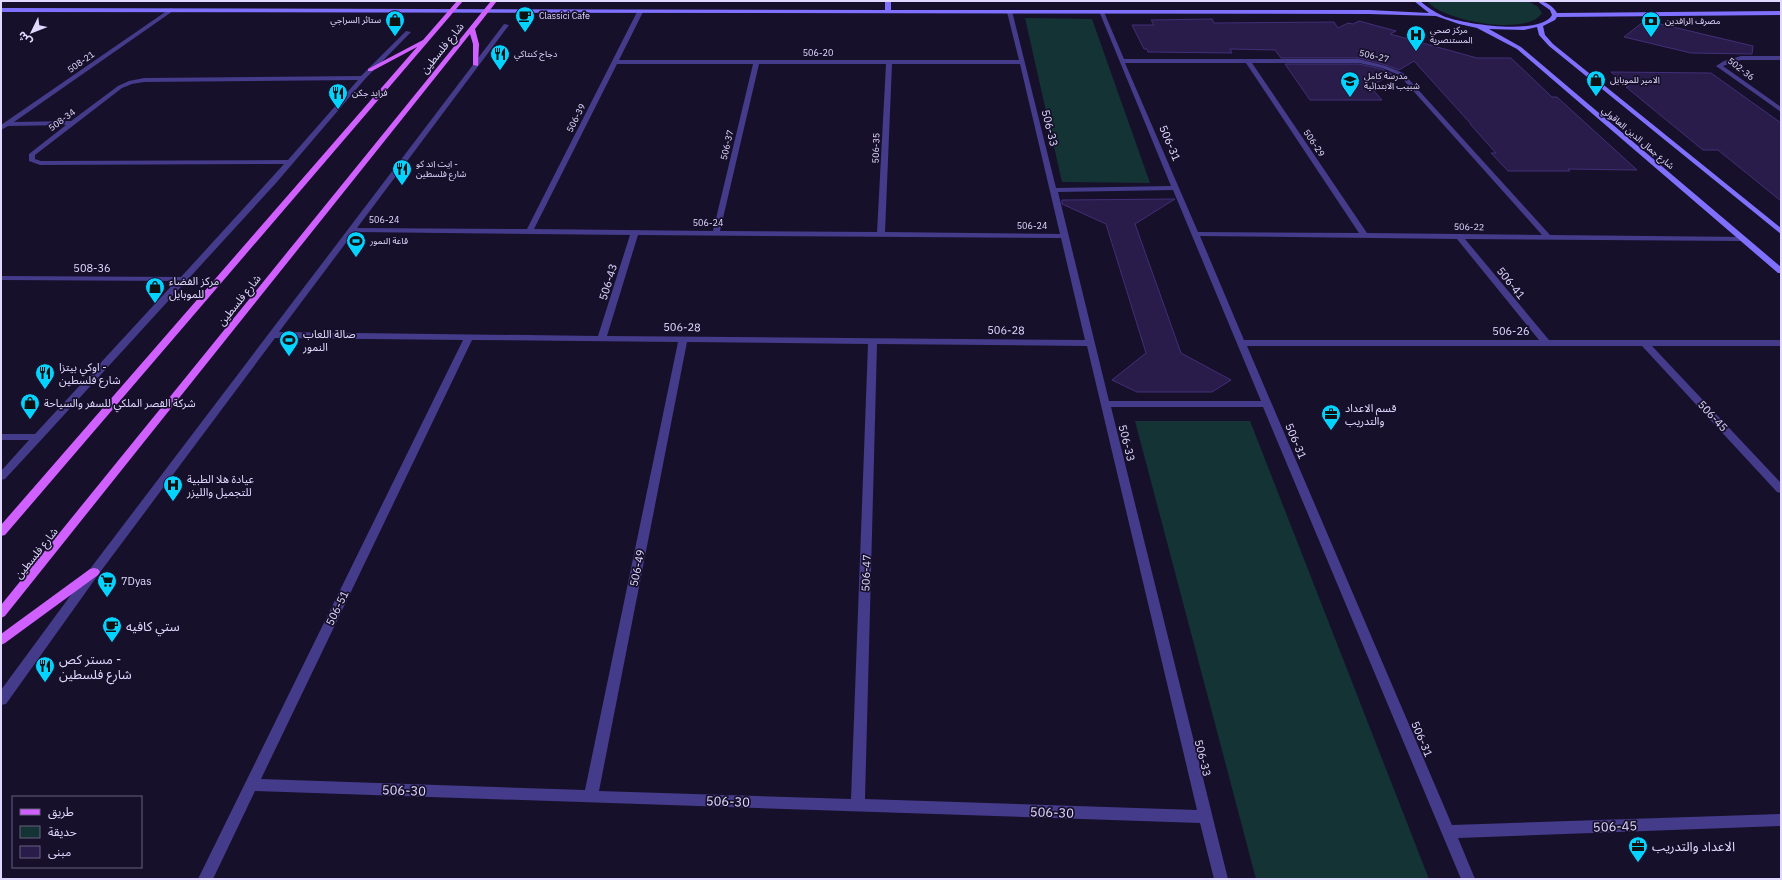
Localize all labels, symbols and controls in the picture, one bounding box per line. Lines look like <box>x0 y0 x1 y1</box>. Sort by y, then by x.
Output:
cafe icon: Classici Cafe <box>514 5 536 33</box>
shop icon: ستائر السراجي <box>384 9 406 37</box>
place label: Classici Cafe <box>539 10 590 21</box>
bank icon: مصرف الرافدين <box>1640 10 1662 38</box>
north arrow <box>12 12 52 52</box>
place label: ستائر السراجي <box>330 14 381 27</box>
place label: مصرف الرافدين <box>1665 15 1721 27</box>
street label: شارع فلسطين <box>417 19 468 77</box>
hospital icon: مركز صحي المستنصرية <box>1405 24 1427 52</box>
place label: مركز صحي المستنصرية <box>1430 24 1473 46</box>
text: ش <box>14 29 35 49</box>
restaurant icon: دجاج كنتاكي <box>489 43 511 71</box>
street label: 506-20 <box>803 47 833 58</box>
street label: 506-27 <box>1358 47 1390 64</box>
street label: 508-21 <box>65 48 96 75</box>
place label: دجاج كنتاكي <box>514 48 557 61</box>
street label: 502-36 <box>1726 55 1757 82</box>
shop icon: الامير للموبايل <box>1585 69 1607 97</box>
school or university icon: مدرسة كامل شبيب الابتدائية <box>1339 70 1361 98</box>
place label: مدرسة كامل شبيب الابتدائية <box>1364 70 1420 91</box>
place label: الامير للموبايل <box>1610 74 1660 86</box>
restaurant icon: فرايد جكن <box>327 82 349 110</box>
place label: فرايد جكن <box>352 87 388 99</box>
street label: 506-39 <box>564 102 587 134</box>
street label: شارع جمال الدين العاقولي <box>1599 104 1677 173</box>
street label: 508-34 <box>46 106 77 133</box>
street label: 506-33 <box>1039 108 1061 148</box>
street label: 506-31 <box>1156 123 1184 163</box>
street label: 506-29 <box>1301 127 1328 158</box>
street label: 506-37 <box>718 129 735 161</box>
street label: 506-35 <box>869 133 882 163</box>
restaurant icon: ايت اند كو - شارع فلسطين <box>391 158 413 186</box>
place label: ايت اند كو - شارع فلسطين <box>416 158 466 181</box>
street label: 506-24 <box>369 214 399 225</box>
street label: 506-24 <box>693 217 723 228</box>
street label: 506-24 <box>1017 220 1047 231</box>
street label: 506-22 <box>1454 221 1484 232</box>
sports icon: قاعة النمور <box>345 230 367 258</box>
place label: قاعة النمور <box>369 235 408 247</box>
street label: 508-36 <box>73 261 111 275</box>
street label: 506-43 <box>596 262 620 302</box>
street label: 506-41 <box>1494 264 1528 302</box>
street label: شارع فلسطين <box>214 271 265 329</box>
place label: مركز الفضاء للموبايل <box>169 274 219 301</box>
shop icon: مركز الفضاء للموبايل <box>144 276 166 304</box>
street label: 506-28 <box>663 320 701 334</box>
street label: 506-28 <box>987 323 1025 337</box>
street label: 506-26 <box>1492 324 1530 338</box>
place label: صالة اللعاب النمور <box>302 327 356 354</box>
sports icon: صالة اللعاب النمور <box>278 329 300 357</box>
place label: اوكي بيتزا - شارع فلسطين <box>59 360 121 388</box>
restaurant icon: اوكي بيتزا - شارع فلسطين <box>34 362 56 390</box>
shop icon: شركة القصر الملكي للسفر والسياحة <box>19 392 41 420</box>
place label: شركة القصر الملكي للسفر والسياحة <box>44 396 196 413</box>
street label: 506-45 <box>1695 398 1731 434</box>
place label: قسم الاعداد والتدريب <box>1345 401 1396 428</box>
office icon: قسم الاعداد والتدريب <box>1320 403 1342 431</box>
street label: 506-31 <box>1282 421 1310 461</box>
street label: 506-33 <box>1116 423 1138 463</box>
place label: عيادة هلا الطبية للتجميل والليزر <box>186 472 255 499</box>
hospital icon: عيادة هلا الطبية للتجميل والليزر <box>162 474 184 502</box>
street label: شارع فلسطين <box>11 524 62 582</box>
street label: 506-49 <box>627 548 647 588</box>
street label: 506-47 <box>858 554 874 592</box>
supermarket icon: 7Dyas <box>96 570 118 598</box>
place label: 7Dyas <box>121 574 152 588</box>
street label: 506-51 <box>323 588 352 628</box>
cafe icon: ستي كافيه <box>101 615 123 643</box>
place label: ستي كافيه <box>126 618 180 637</box>
place label: مستر كص - شارع فلسطين <box>59 651 132 685</box>
restaurant icon: مستر كص - شارع فلسطين <box>34 655 56 683</box>
street label: 506-31 <box>1408 719 1436 759</box>
street label: 506-33 <box>1192 738 1214 778</box>
street label: 506-30 <box>382 781 427 800</box>
street label: 506-30 <box>706 792 751 811</box>
legend <box>12 796 142 868</box>
street label: 506-30 <box>1030 803 1075 822</box>
text: طريق <box>48 804 74 820</box>
street label: 506-45 <box>1593 817 1637 836</box>
text: حديقة <box>48 824 77 839</box>
office icon: الاعداد والتدريب <box>1627 835 1649 863</box>
place label: الاعداد والتدريب <box>1652 838 1735 855</box>
text: مبنى <box>48 844 71 859</box>

